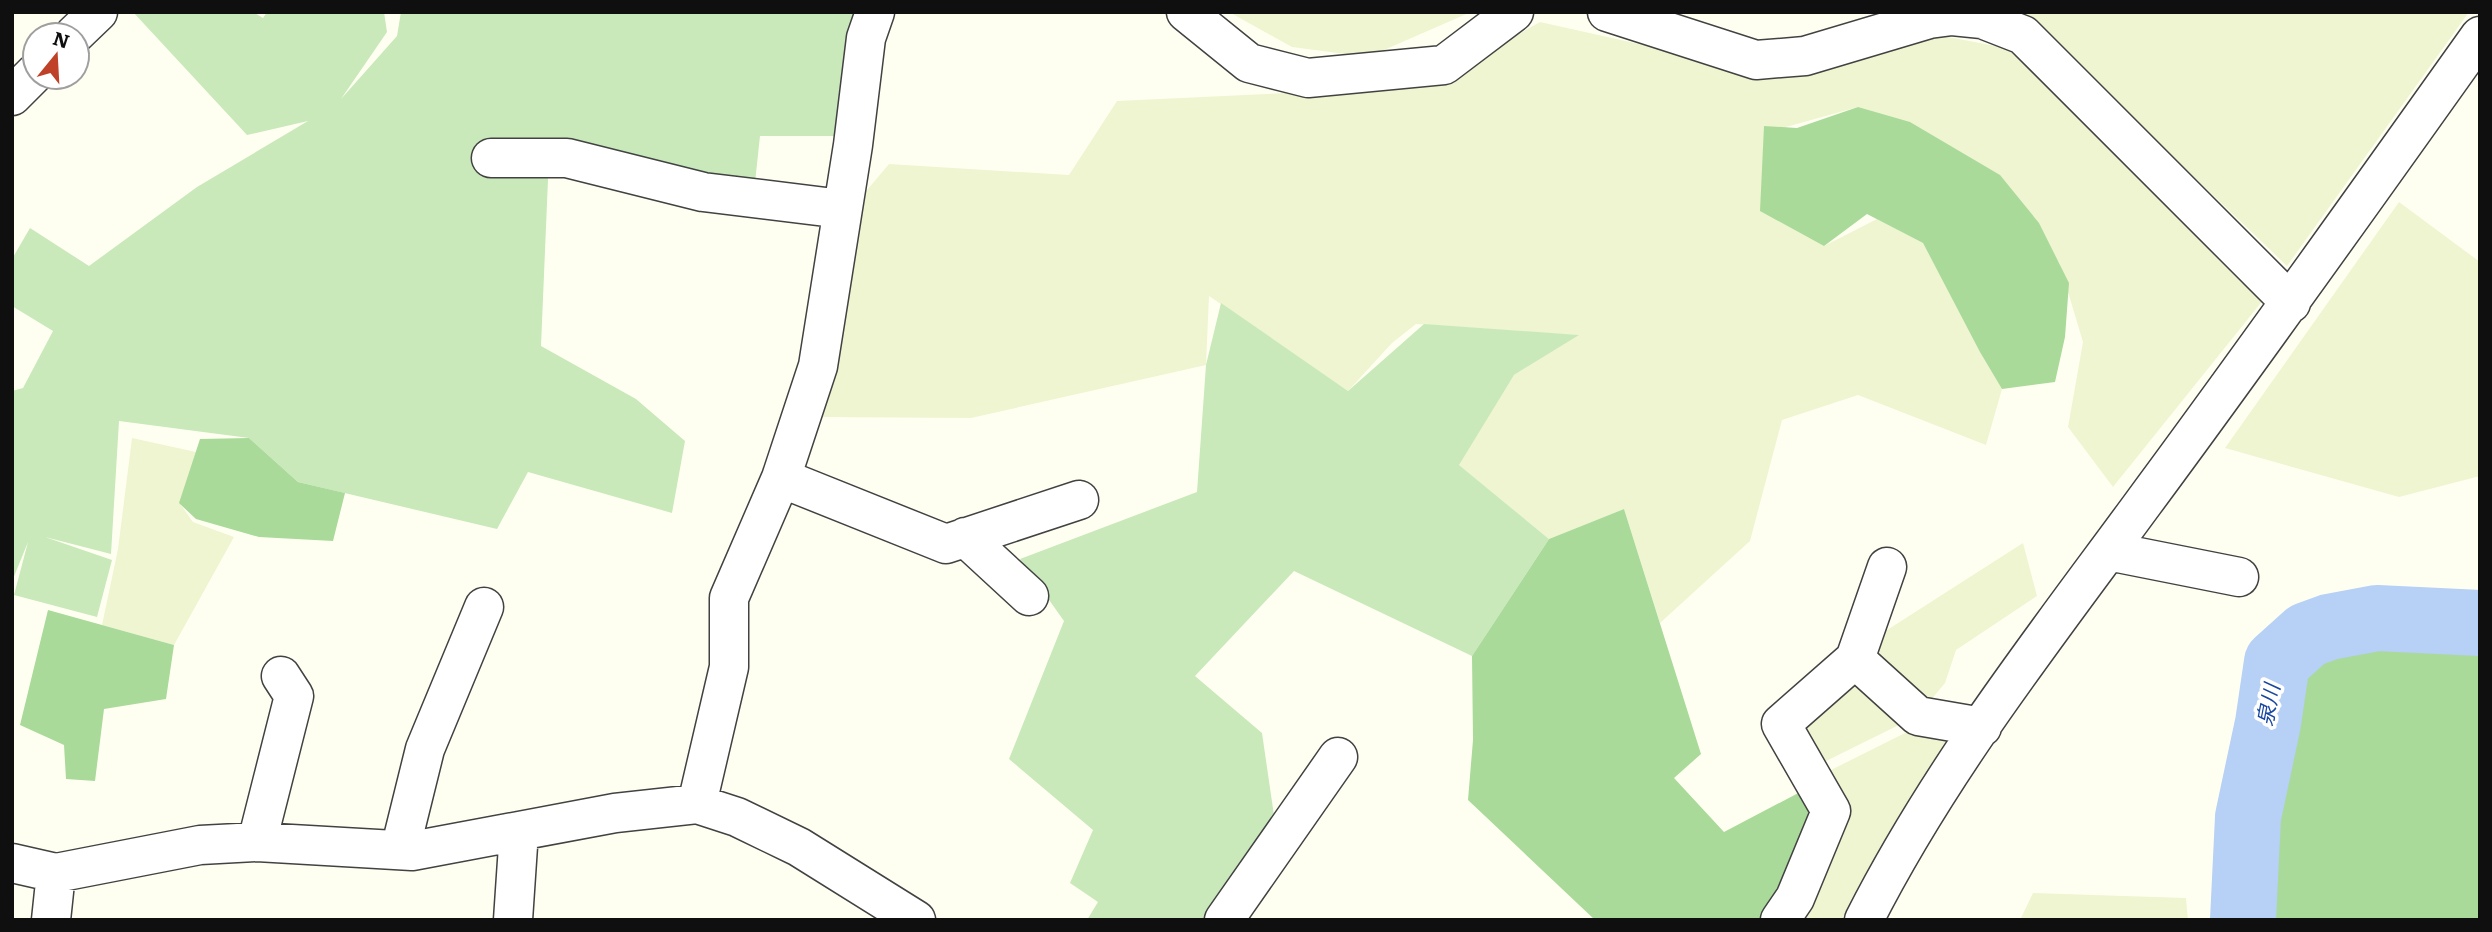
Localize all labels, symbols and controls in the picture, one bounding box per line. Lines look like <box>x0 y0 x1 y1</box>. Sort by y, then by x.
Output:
north arrow <box>21 21 91 91</box>
text: N <box>50 23 74 55</box>
water label: 泉川 <box>2247 679 2286 728</box>

